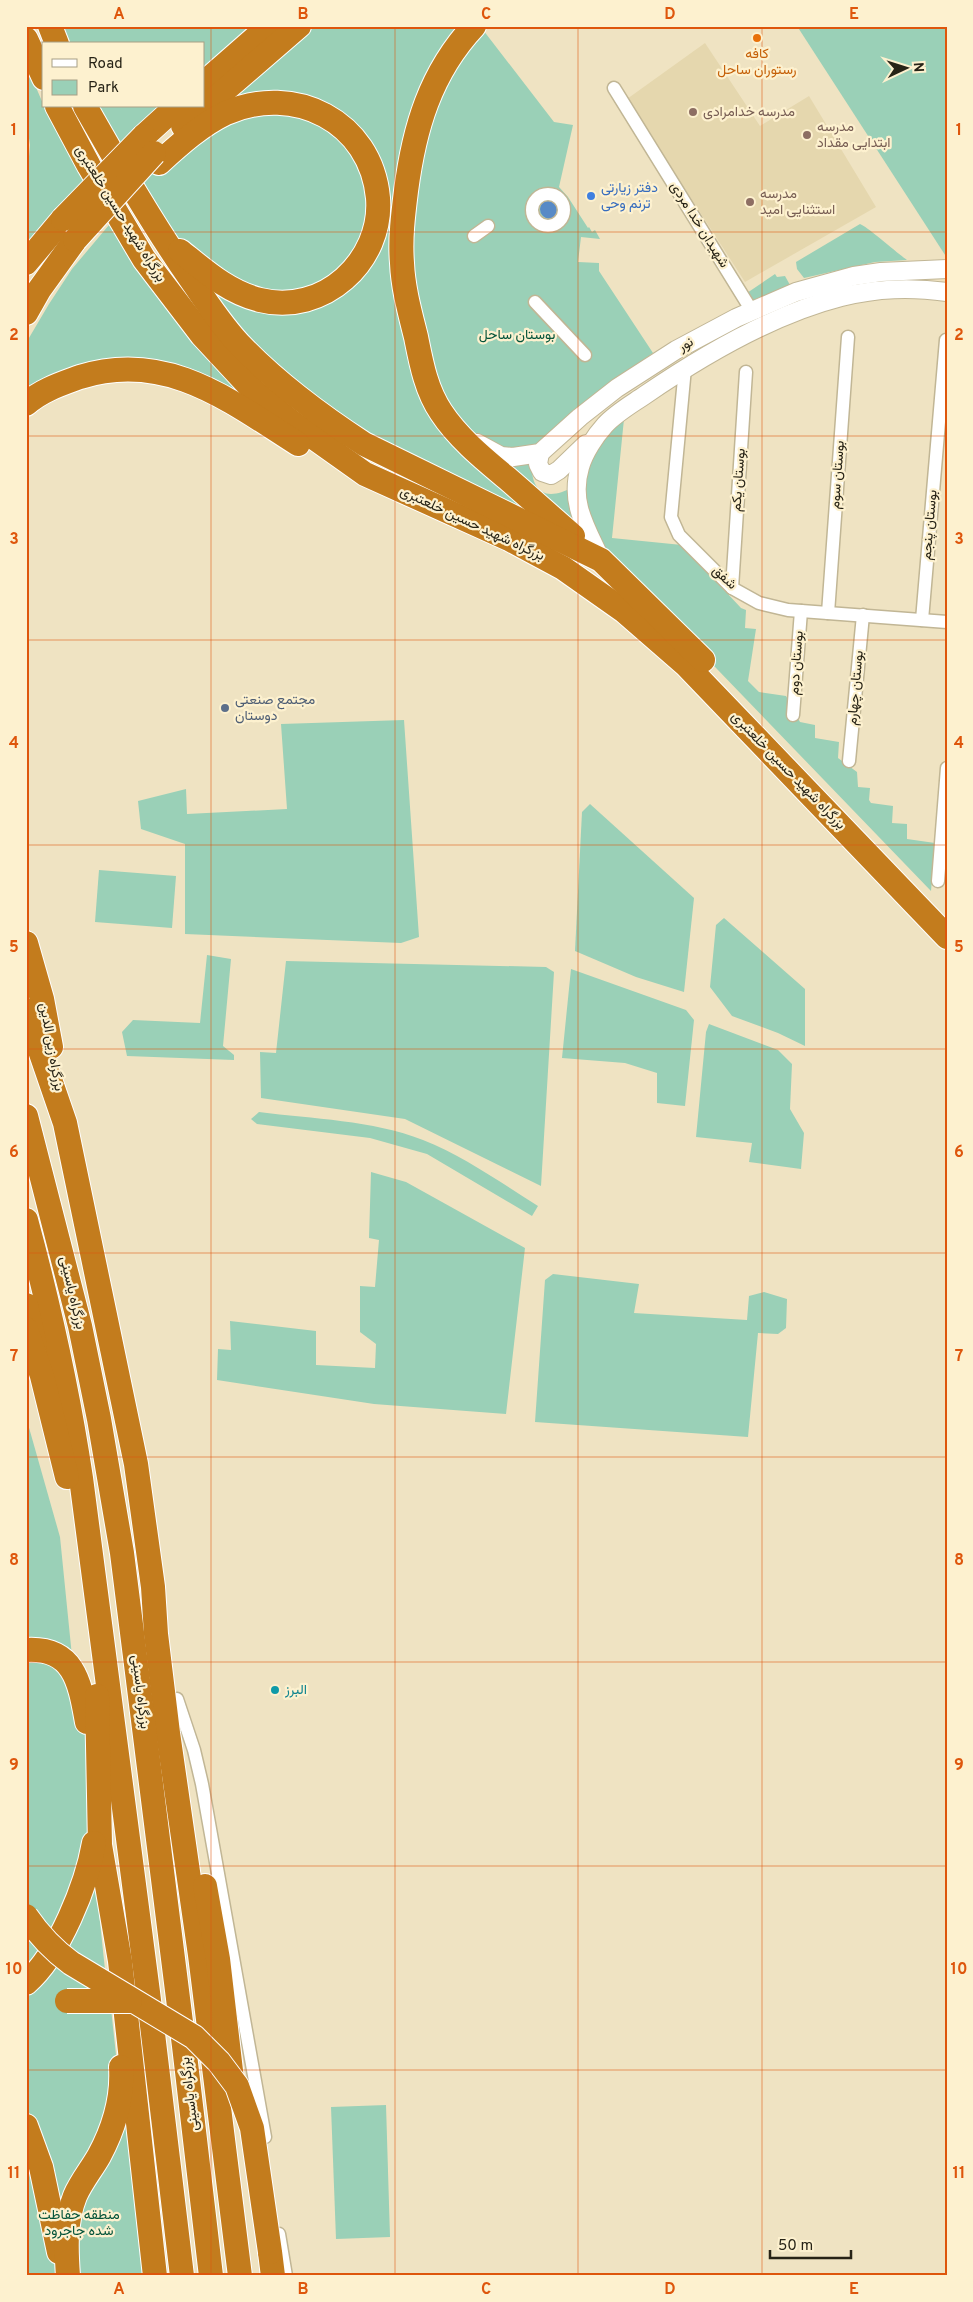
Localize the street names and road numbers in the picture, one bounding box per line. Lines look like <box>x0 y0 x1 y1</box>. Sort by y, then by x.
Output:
street label: بزرگراه شهید حسین خلعتبری <box>71 143 169 285</box>
street label: شهیدان خدا مردی <box>666 179 732 271</box>
street label: نور <box>674 334 697 357</box>
street label: بوستان سوم <box>827 440 849 510</box>
street label: بوستان یکم <box>728 448 750 512</box>
street label: بزرگراه شهید حسین خلعتبری <box>397 483 547 565</box>
street label: بوستان پنجم <box>918 489 942 561</box>
street label: شفق <box>708 562 740 594</box>
street label: بوستان دوم <box>786 630 808 696</box>
street label: بوستان چهارم <box>844 650 868 726</box>
street label: بزرگراه شهید حسین خلعتبری <box>727 708 849 834</box>
street label: بزرگراه زین الدین <box>35 1002 67 1092</box>
street label: بزرگراه یاسینی <box>55 1255 89 1331</box>
street label: بزرگراه یاسینی <box>127 1654 153 1730</box>
street label: بزرگراه یاسینی <box>177 2056 203 2132</box>

